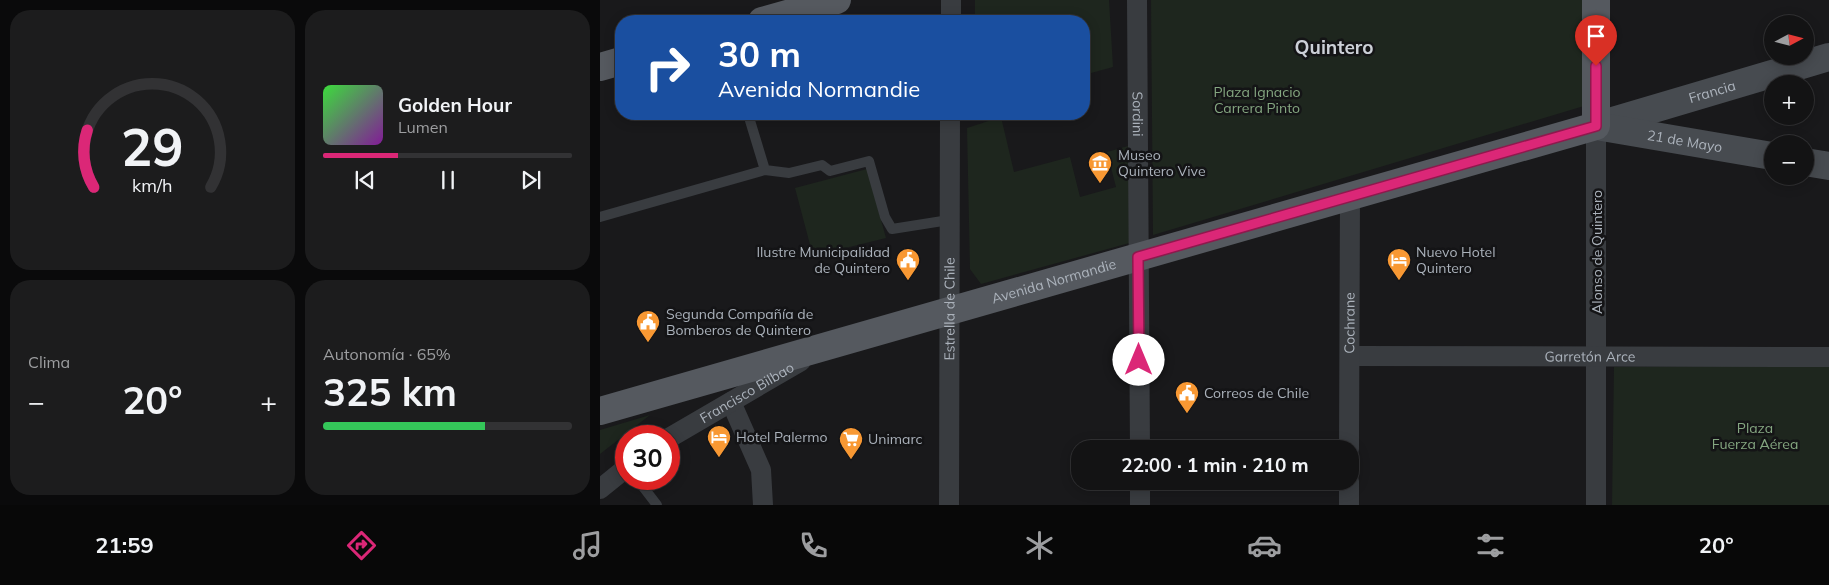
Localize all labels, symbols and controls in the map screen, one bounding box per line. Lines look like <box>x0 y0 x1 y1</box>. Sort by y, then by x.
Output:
pin <box>1575 15 1617 66</box>
north arrow <box>1764 15 1814 65</box>
map controls <box>1764 15 1814 185</box>
icon: arrive <box>1582 22 1610 50</box>
text: 30 m <box>718 32 801 76</box>
icon: right <box>635 35 700 100</box>
district label: Quintero <box>1295 35 1373 59</box>
text: Avenida Normandie <box>718 75 920 103</box>
button: + <box>1764 75 1814 125</box>
street label: Francia <box>1686 76 1738 107</box>
park label: Plaza Ignacio Carrera Pinto <box>1213 83 1301 117</box>
street label: Sordini <box>1129 91 1147 137</box>
text: Golden Hour <box>398 93 512 117</box>
text: 29 <box>121 114 184 179</box>
text: Lumen <box>398 117 448 137</box>
street label: 21 de Mayo <box>1646 126 1724 156</box>
button: − <box>1764 135 1814 185</box>
place label: Museo Quintero Vive <box>1118 146 1206 180</box>
museum icon: Museo Quintero Vive <box>1087 150 1113 184</box>
icon: previous <box>351 166 379 194</box>
icon: pause <box>434 166 462 194</box>
icon: next <box>517 166 545 194</box>
text: km/h <box>132 174 173 196</box>
street label: Alonso de Quintero <box>1588 190 1606 314</box>
place label: Ilustre Municipalidad de Quintero <box>756 243 890 277</box>
place label: Nuevo Hotel Quintero <box>1416 243 1495 277</box>
public building icon: Ilustre Municipalidad de Quintero <box>895 247 921 281</box>
hotel icon: Nuevo Hotel Quintero <box>1386 247 1412 281</box>
street label: Avenida Normandie <box>989 255 1118 308</box>
street label: Estrella de Chile <box>940 257 959 361</box>
street label: Cochrane <box>1340 292 1359 354</box>
place label: Segunda Compañía de Bomberos de Quintero <box>666 305 813 339</box>
public building icon: Segunda Compañía de Bomberos de Quintero <box>635 309 661 343</box>
position arrow <box>1112 333 1164 385</box>
text: Autonomía · 65% <box>323 344 451 364</box>
street label: Garretón Arce <box>1545 347 1635 366</box>
text: Clima <box>28 352 70 372</box>
street label: Francisco Bilbao <box>696 358 797 427</box>
text: 325 km <box>323 368 457 416</box>
text: 20° <box>122 376 183 424</box>
public building icon: Correos de Chile <box>1174 380 1200 414</box>
text: − <box>28 384 45 419</box>
text: + <box>260 384 277 419</box>
place label: Correos de Chile <box>1204 384 1309 402</box>
park label: Plaza Fuerza Aérea <box>1712 419 1798 453</box>
hotel icon: Hotel Palermo <box>706 424 732 458</box>
speed limit sign: 30 <box>615 425 680 490</box>
supermarket icon: Unimarc <box>838 426 864 460</box>
place label: Hotel Palermo <box>736 428 828 446</box>
place label: Unimarc <box>868 430 922 448</box>
text: 22:00 · 1 min · 210 m <box>1121 453 1309 477</box>
icon: directions <box>344 528 379 563</box>
icon: music <box>570 528 605 563</box>
icon: phone <box>796 528 831 563</box>
icon: climate <box>1022 528 1057 563</box>
icon: car <box>1247 528 1282 563</box>
icon: filters <box>1473 528 1508 563</box>
text: 21:59 <box>95 531 154 559</box>
text: 20° <box>1699 531 1734 559</box>

